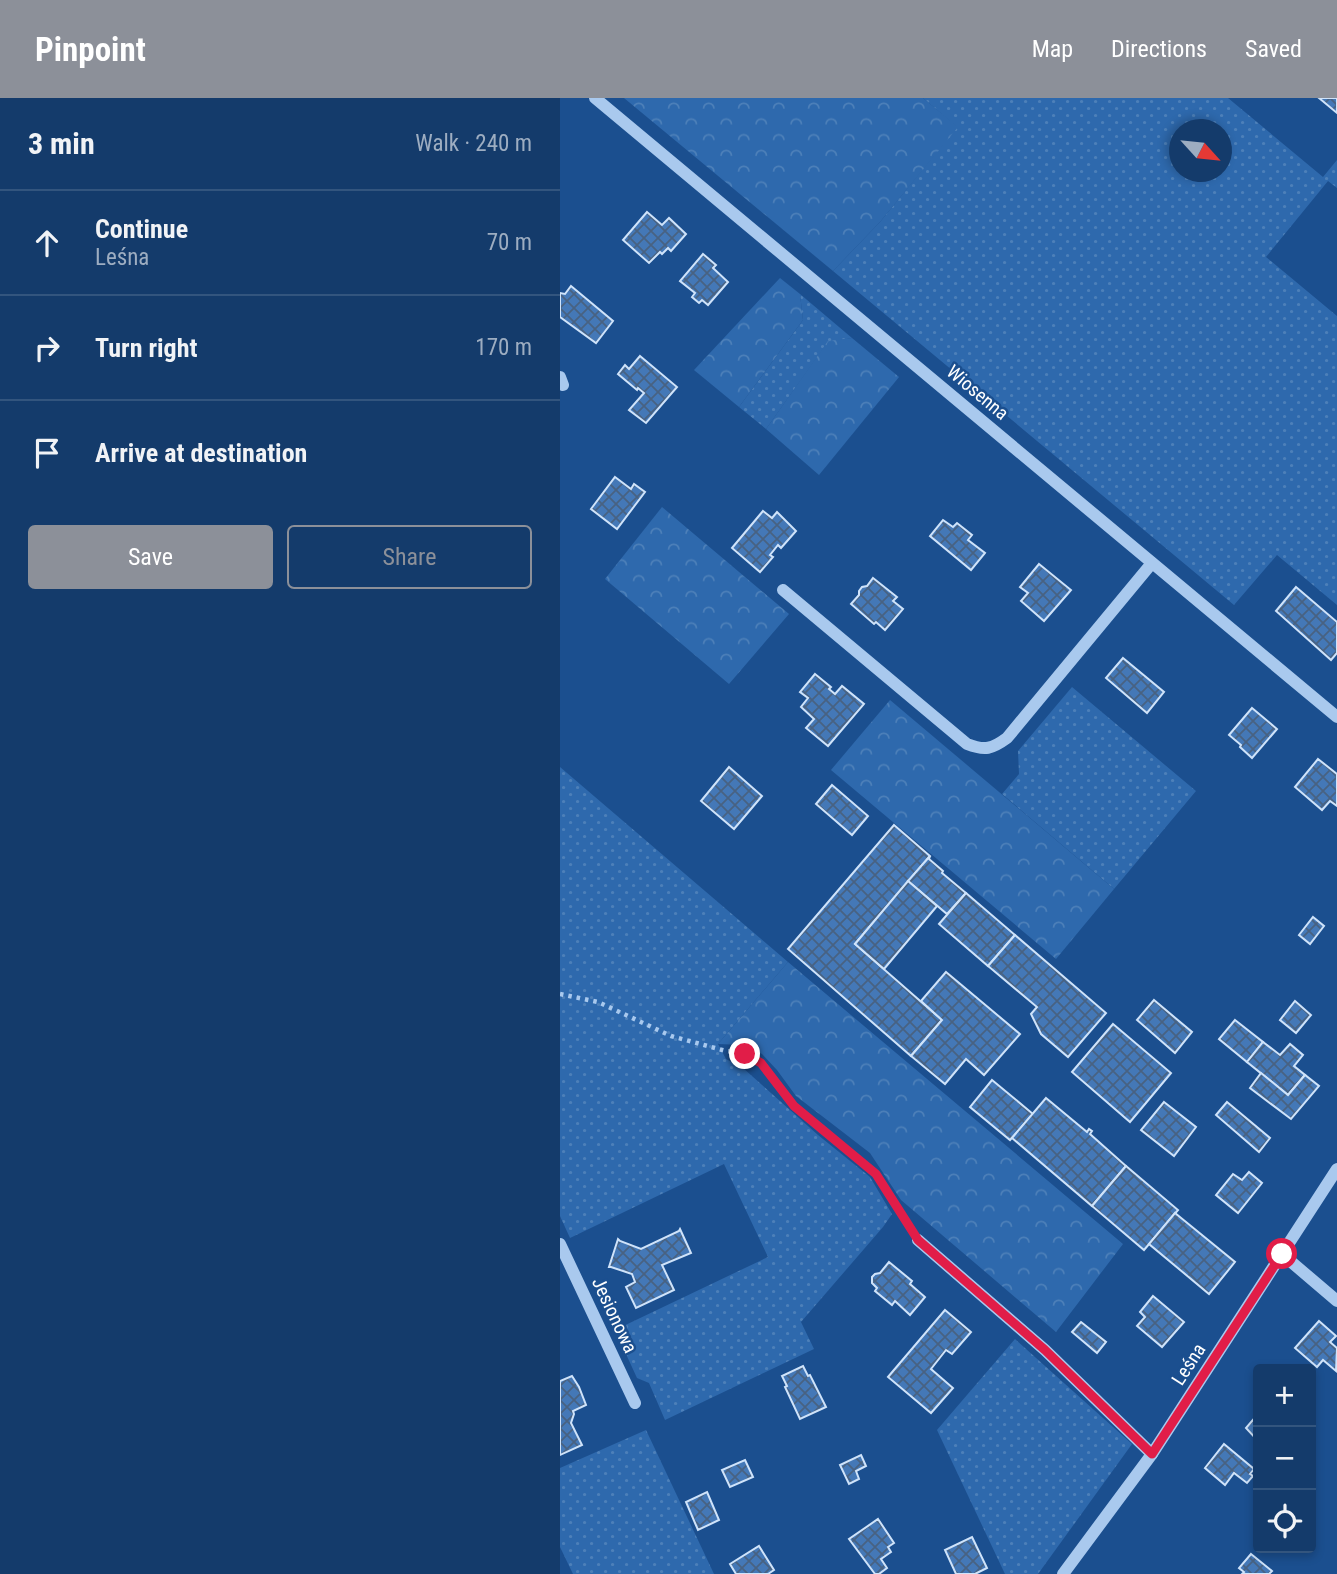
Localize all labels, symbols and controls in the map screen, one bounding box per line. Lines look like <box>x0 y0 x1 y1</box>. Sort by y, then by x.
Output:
text: Pinpoint <box>35 30 146 69</box>
text: Map <box>1032 35 1073 63</box>
text: Directions <box>1111 35 1207 63</box>
text: Saved <box>1245 35 1302 63</box>
north arrow <box>1169 119 1232 182</box>
text: 3 min <box>28 126 95 161</box>
text: Walk · 240 m <box>415 130 532 157</box>
text: Continue <box>95 214 188 244</box>
icon: ahead <box>28 224 66 262</box>
text: 70 m <box>487 229 532 256</box>
text: Leśna <box>95 244 149 271</box>
icon: right <box>28 329 66 367</box>
text: Turn right <box>95 333 197 363</box>
text: 170 m <box>475 334 532 361</box>
street label: Wiosenna <box>942 360 1013 425</box>
icon: arrive <box>28 434 66 472</box>
text: Arrive at destination <box>95 438 307 468</box>
button: Save <box>28 525 273 589</box>
button: Share <box>287 525 532 589</box>
route end <box>729 1038 760 1069</box>
route start <box>1266 1238 1297 1269</box>
street label: Jesionowa <box>587 1274 642 1357</box>
street label: Leśna <box>1167 1339 1210 1389</box>
map controls <box>1253 1364 1316 1553</box>
button: + <box>1253 1364 1316 1427</box>
button: − <box>1253 1427 1316 1490</box>
button: locate <box>1253 1490 1316 1553</box>

